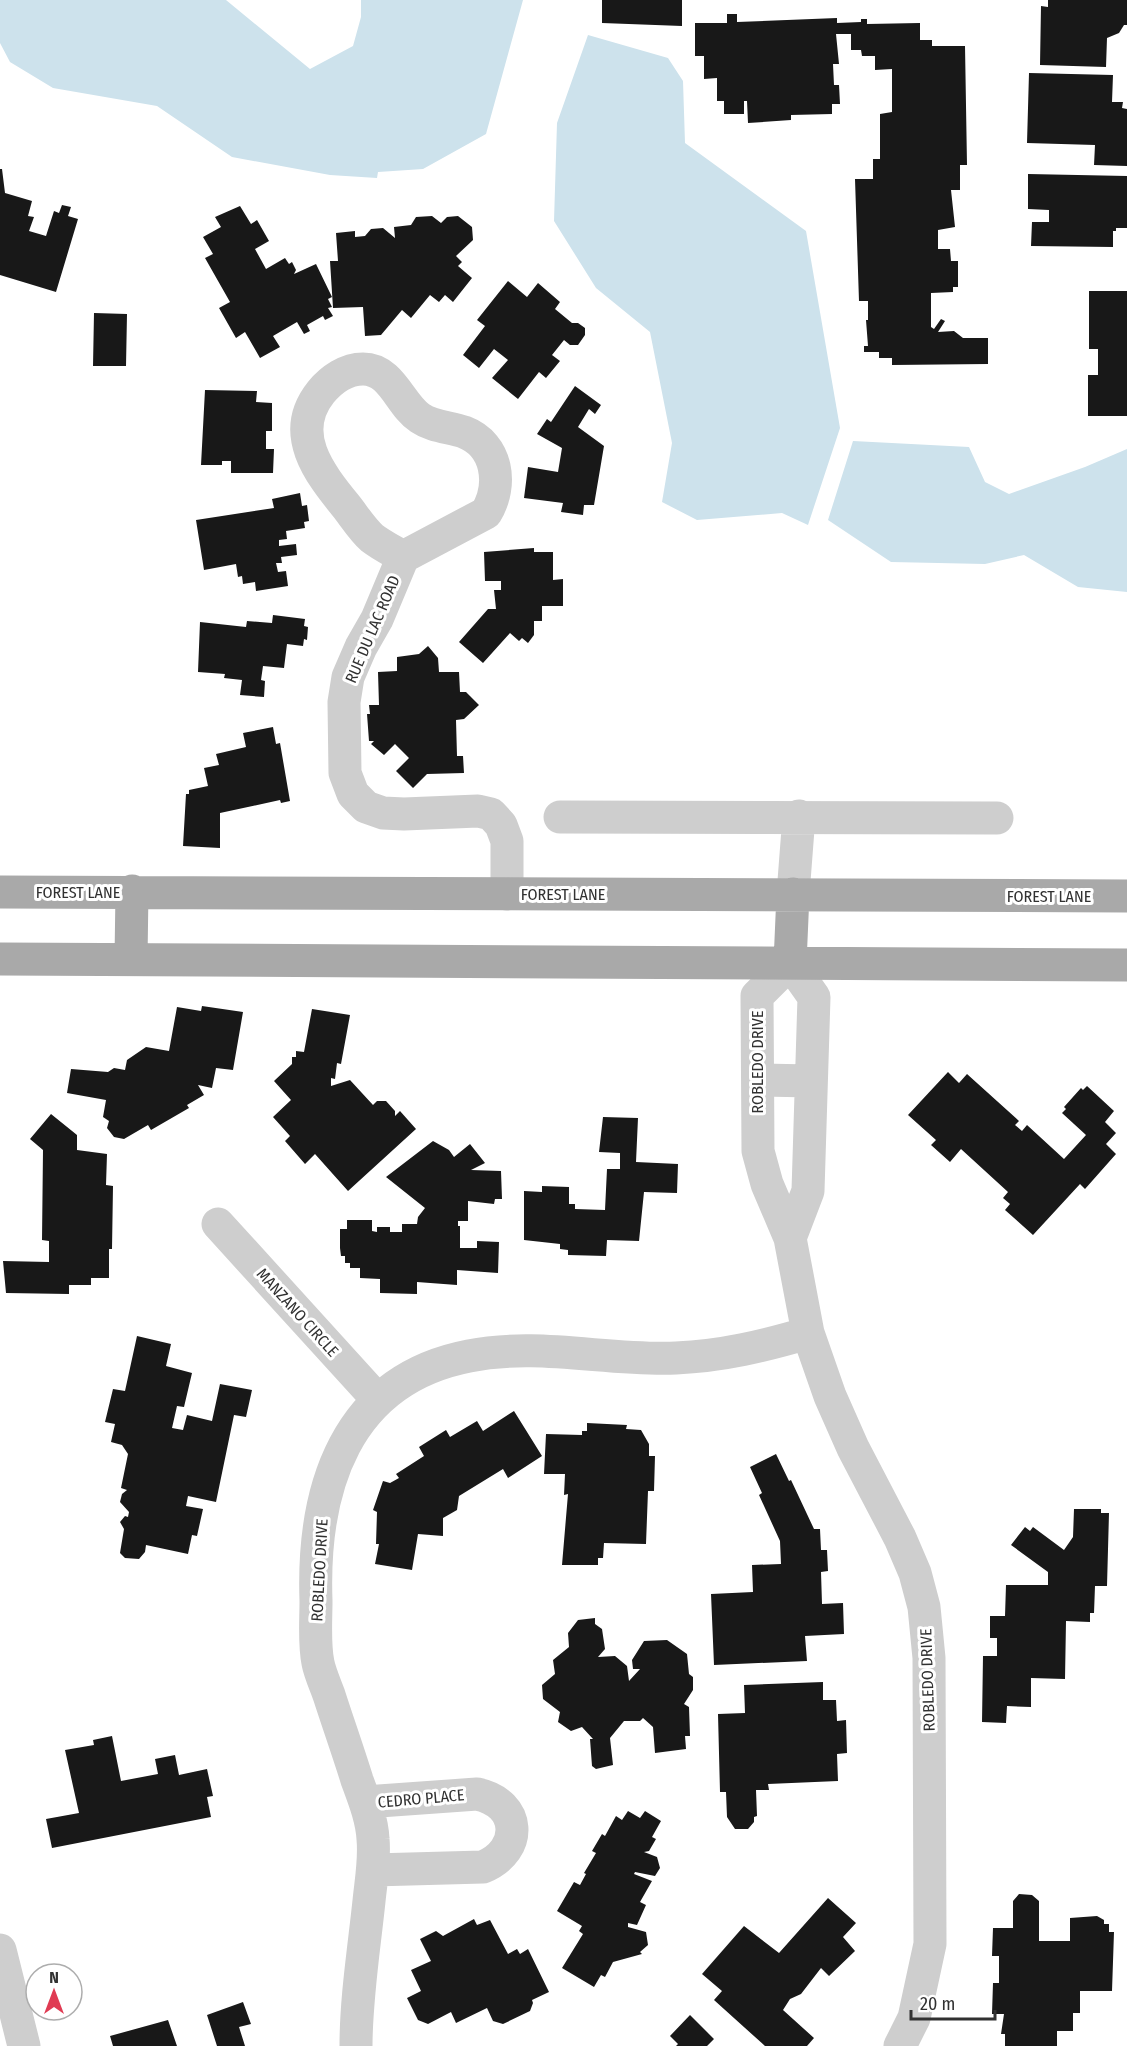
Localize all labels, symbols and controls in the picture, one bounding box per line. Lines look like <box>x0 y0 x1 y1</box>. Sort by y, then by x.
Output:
street label: RUE DU LAC ROAD <box>341 572 404 686</box>
street label: FOREST LANE <box>36 883 120 902</box>
street label: FOREST LANE <box>521 885 605 904</box>
street label: FOREST LANE <box>1007 887 1091 906</box>
street label: ROBLEDO DRIVE <box>748 1011 767 1113</box>
street label: MANZANO CIRCLE <box>253 1264 342 1361</box>
street label: ROBLEDO DRIVE <box>307 1518 332 1622</box>
street label: ROBLEDO DRIVE <box>916 1628 939 1732</box>
street label: CEDRO PLACE <box>377 1785 465 1812</box>
north arrow <box>24 1962 84 2022</box>
text: N <box>49 1968 59 1987</box>
scale bar <box>911 1983 995 2021</box>
text: 20 m <box>920 1993 955 2015</box>

